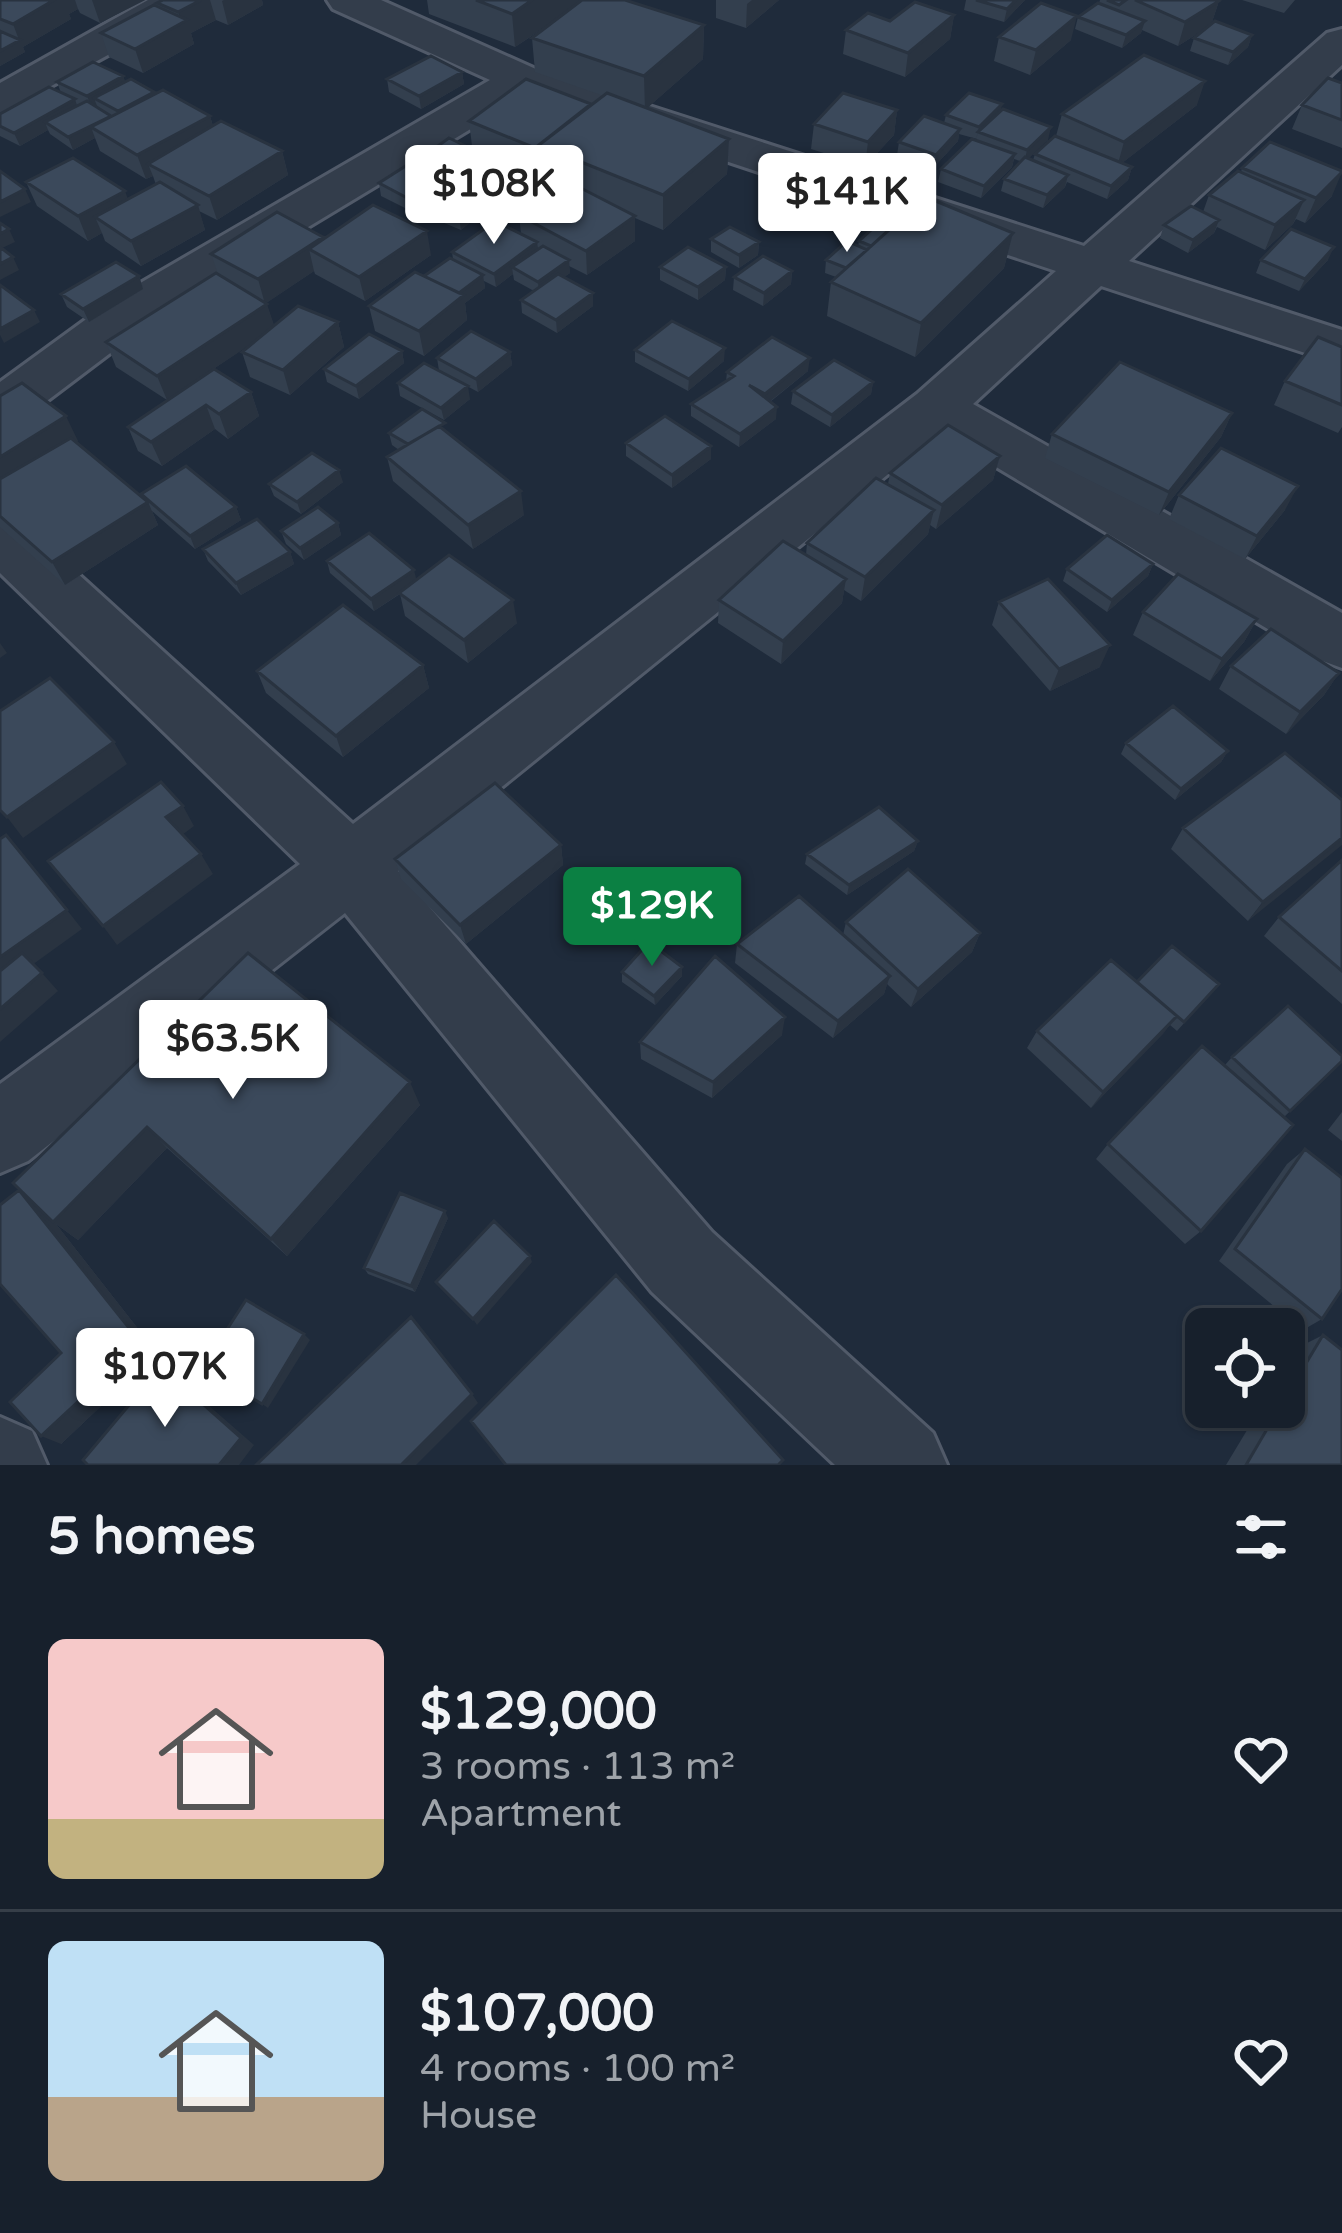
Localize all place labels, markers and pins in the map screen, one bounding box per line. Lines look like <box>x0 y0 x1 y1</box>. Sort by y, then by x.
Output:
pin: $108K <box>410 145 578 247</box>
pin: $141K <box>763 153 931 255</box>
pin: $129K <box>568 867 736 969</box>
pin: $63.5K <box>135 1000 331 1102</box>
pin: $107K <box>81 1328 249 1430</box>

